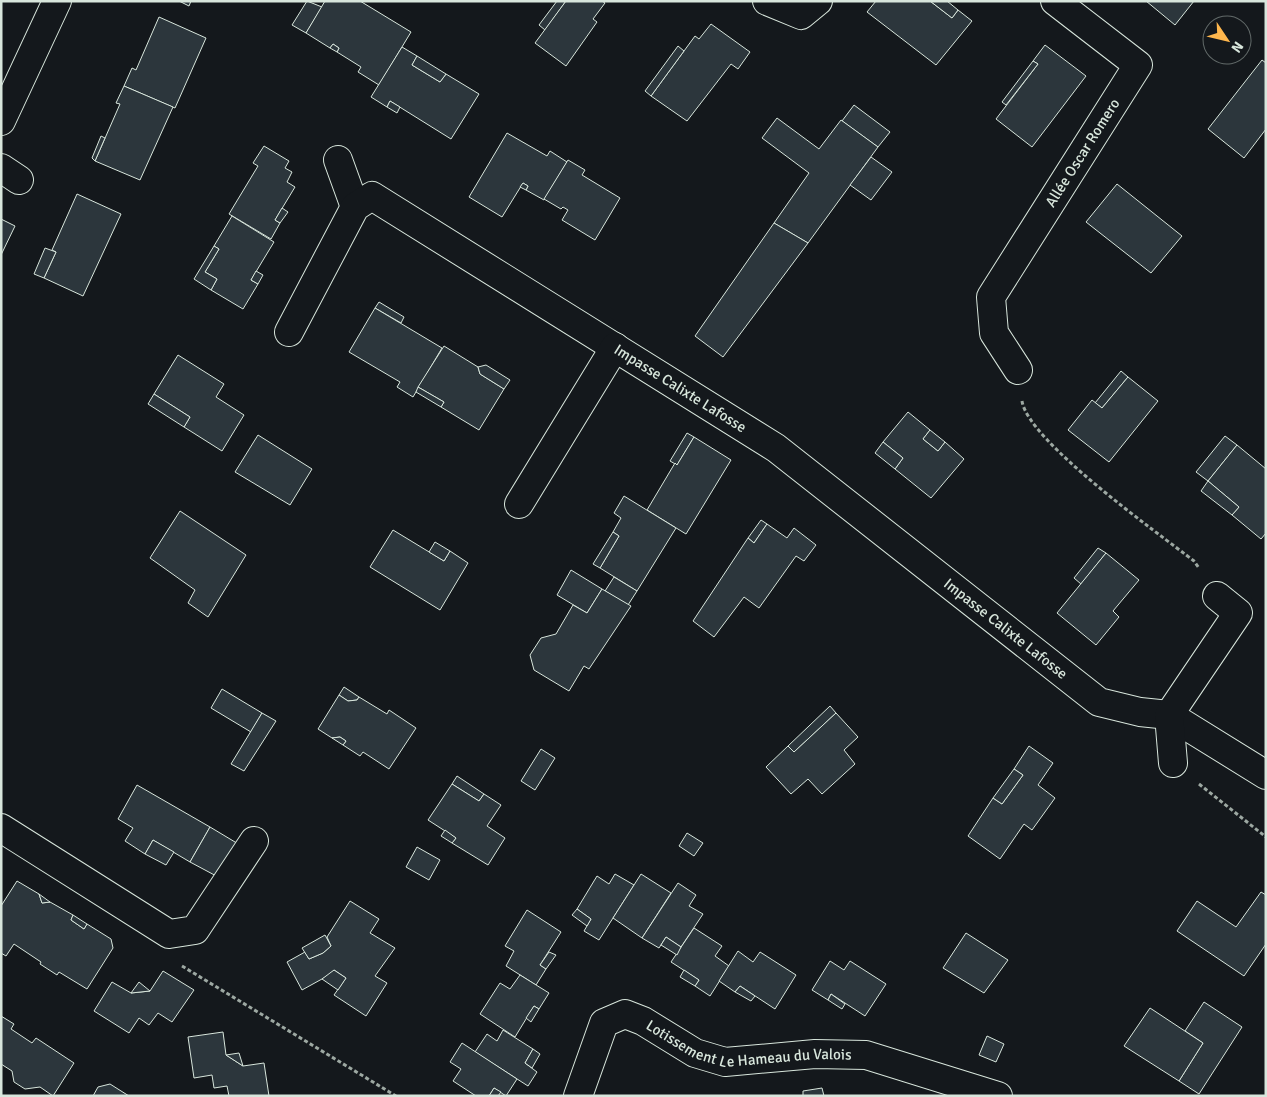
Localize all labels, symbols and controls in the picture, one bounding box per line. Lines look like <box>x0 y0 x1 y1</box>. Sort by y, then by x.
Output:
north arrow <box>1202 15 1252 65</box>
text: N <box>1227 38 1247 56</box>
street label: Allée Oscar Romero <box>1041 95 1124 210</box>
street label: Impasse Calixte Lafosse <box>611 340 750 436</box>
street label: Impasse Calixte Lafosse <box>940 574 1071 683</box>
street label: Lotissement Le Hameau du Valois <box>643 1016 852 1071</box>

